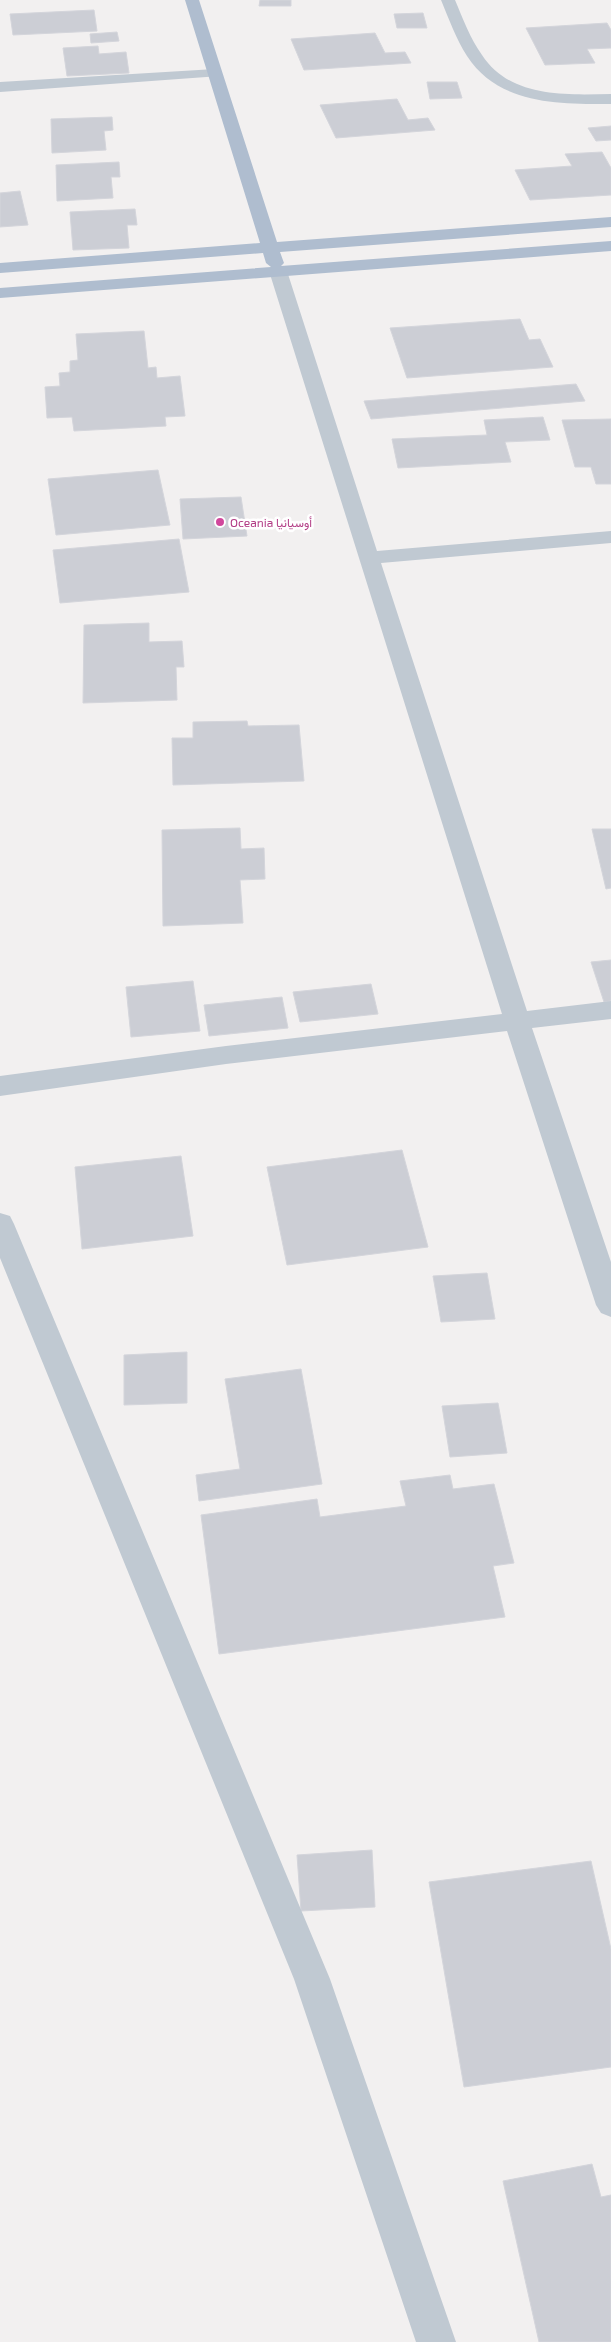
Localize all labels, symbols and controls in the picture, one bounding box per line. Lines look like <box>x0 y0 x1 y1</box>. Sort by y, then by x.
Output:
place label: Oceania أوسيانيا <box>230 515 312 531</box>
marker: Oceania أوسيانيا <box>214 516 226 528</box>

